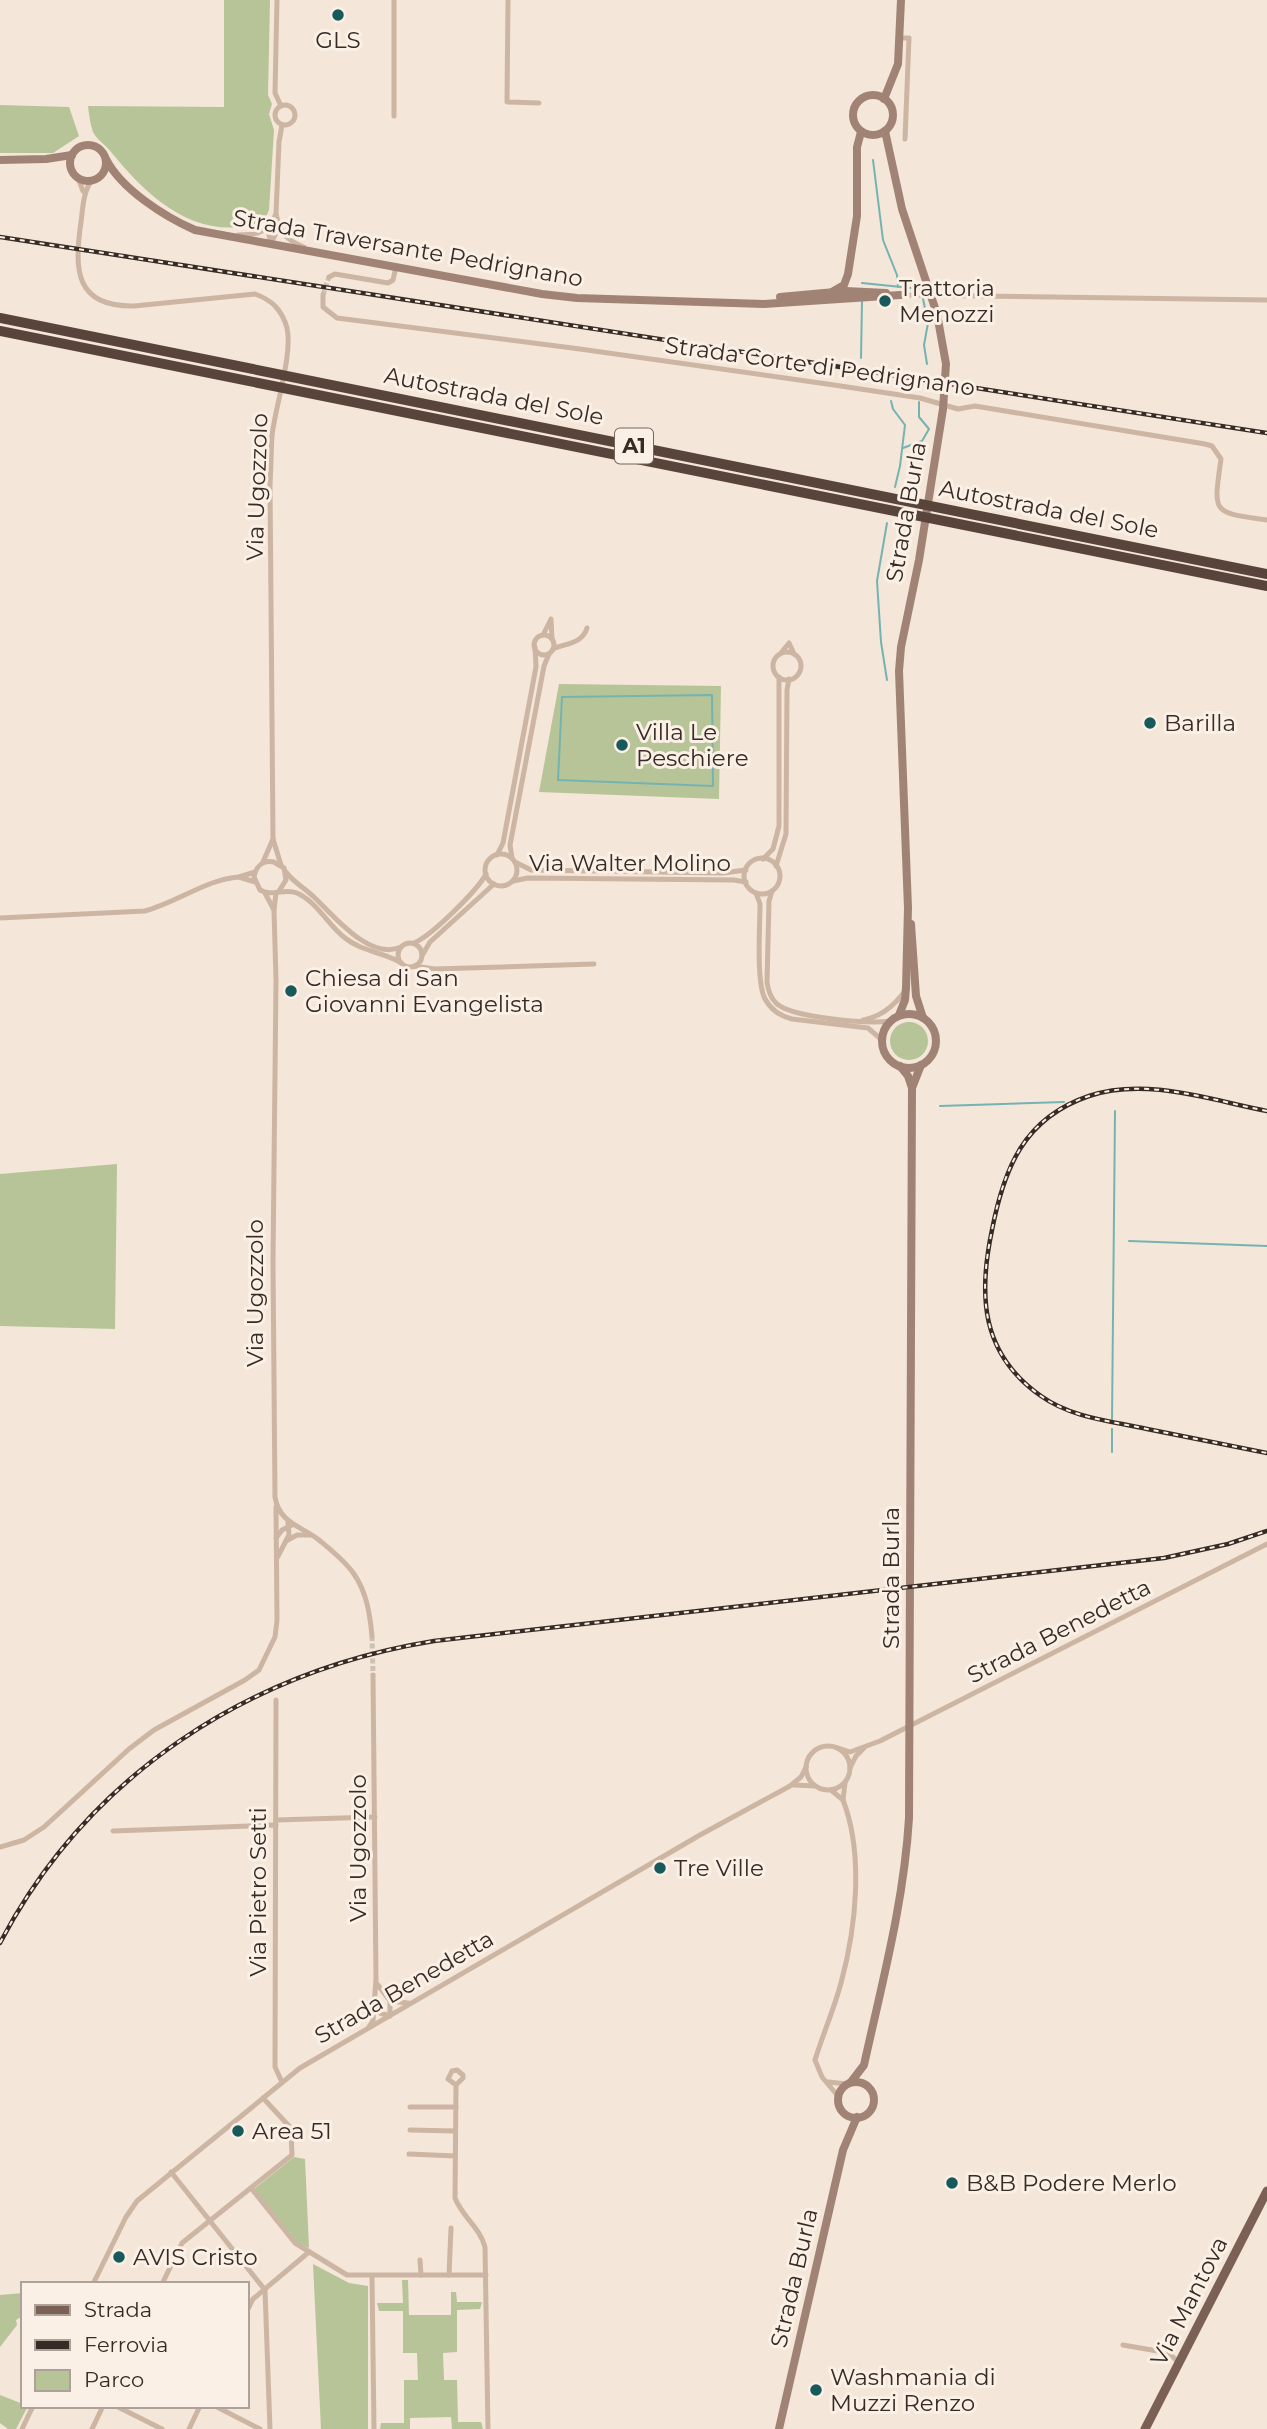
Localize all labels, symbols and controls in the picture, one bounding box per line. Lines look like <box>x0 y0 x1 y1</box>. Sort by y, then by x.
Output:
marker: GLS <box>330 7 346 23</box>
place label: GLS <box>315 26 361 54</box>
street label: Strada Traversante Pedrignano <box>231 203 585 293</box>
place label: Trattoria Menozzi <box>899 274 995 328</box>
marker: Trattoria Menozzi <box>877 293 893 309</box>
street label: Strada Corte di Pedrignano <box>663 330 977 402</box>
street label: Autostrada del Sole <box>382 361 606 431</box>
street label: Via Ugozzolo <box>240 413 274 561</box>
road number: A1 <box>615 428 653 464</box>
street label: Strada Burla <box>880 440 932 584</box>
street label: Autostrada del Sole <box>937 474 1161 544</box>
place label: Barilla <box>1164 709 1236 737</box>
marker: Barilla <box>1142 715 1158 731</box>
place label: Villa Le Peschiere <box>636 718 749 772</box>
marker: Villa Le Peschiere <box>614 737 630 753</box>
street label: Via Walter Molino <box>529 849 731 877</box>
place label: Chiesa di San Giovanni Evangelista <box>305 964 544 1018</box>
marker: Chiesa di San Giovanni Evangelista <box>283 983 299 999</box>
street label: Via Ugozzolo <box>241 1219 269 1367</box>
street label: Strada Burla <box>877 1507 905 1649</box>
street label: Strada Benedetta <box>963 1573 1155 1689</box>
street label: Via Ugozzolo <box>344 1774 372 1922</box>
street label: Via Pietro Setti <box>244 1807 272 1977</box>
place label: Tre Ville <box>674 1854 764 1882</box>
marker: Tre Ville <box>652 1860 668 1876</box>
street label: Strada Benedetta <box>309 1924 499 2050</box>
place label: Area 51 <box>252 2117 332 2145</box>
marker: Area 51 <box>230 2123 246 2139</box>
place label: B&B Podere Merlo <box>966 2169 1177 2197</box>
marker: B&B Podere Merlo <box>944 2175 960 2191</box>
street label: Strada Burla <box>764 2206 824 2350</box>
street label: Via Mantova <box>1144 2232 1234 2370</box>
place label: AVIS Cristo <box>133 2243 258 2271</box>
marker: AVIS Cristo <box>111 2249 127 2265</box>
legend <box>21 2282 248 2408</box>
text: Strada <box>84 2297 152 2322</box>
text: Ferrovia <box>84 2332 168 2357</box>
place label: Washmania di Muzzi Renzo <box>830 2363 996 2417</box>
text: Parco <box>84 2367 144 2392</box>
marker: Washmania di Muzzi Renzo <box>808 2382 824 2398</box>

